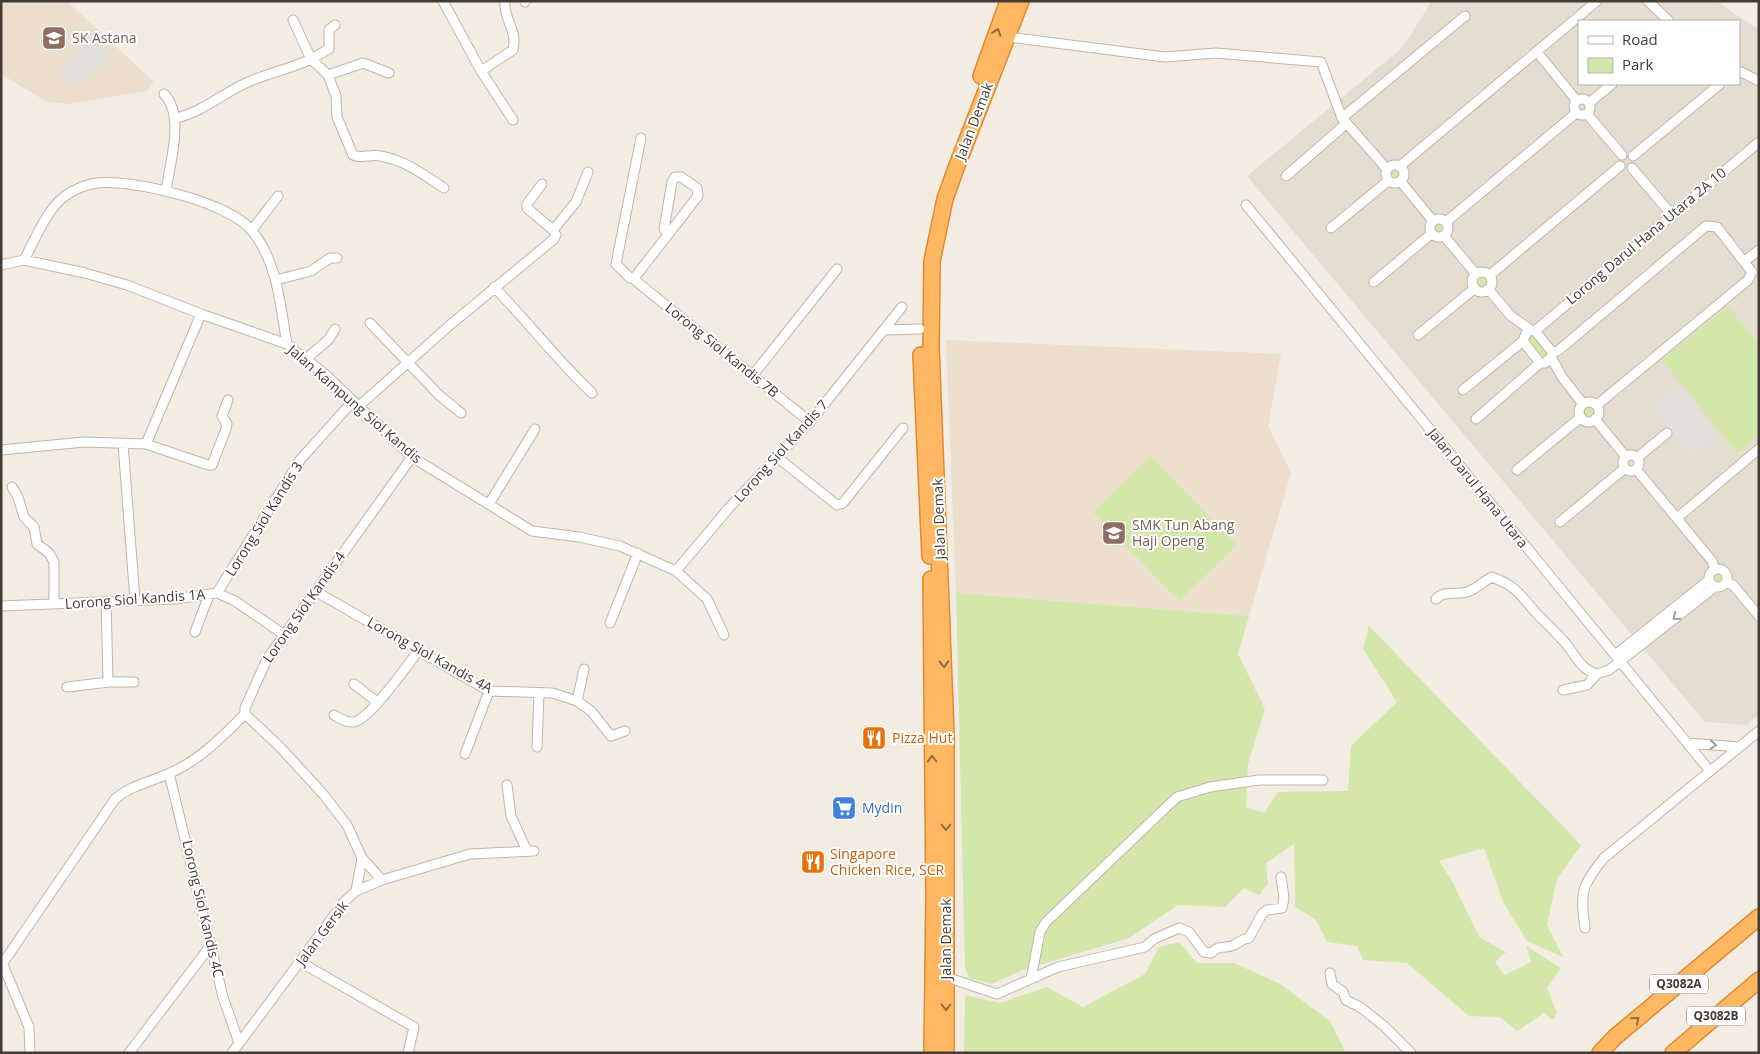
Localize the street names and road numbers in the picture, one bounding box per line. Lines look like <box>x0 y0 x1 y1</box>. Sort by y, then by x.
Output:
street label: Jalan Demak <box>949 79 997 164</box>
street label: Lorong Darul Hana Utara 2A 10 <box>1561 163 1730 308</box>
street label: Lorong Siol Kandis 7B <box>662 298 783 401</box>
street label: Jalan Kampung Siol Kandis <box>283 339 427 467</box>
street label: Lorong Siol Kandis 7 <box>729 395 832 506</box>
street label: Jalan Darul Hana Utara <box>1423 422 1533 552</box>
street label: Lorong Siol Kandis 3 <box>221 458 307 580</box>
street label: Jalan Demak <box>928 477 949 562</box>
street label: Lorong Siol Kandis 4 <box>258 547 349 666</box>
street label: Lorong Siol Kandis 1A <box>64 584 206 613</box>
street label: Lorong Siol Kandis 4A <box>364 612 497 697</box>
street label: Lorong Siol Kandis 4C <box>178 838 229 980</box>
street label: Jalan Gersik <box>290 896 353 971</box>
street label: Jalan Demak <box>936 898 955 982</box>
road number: Q3082A <box>1650 974 1708 994</box>
road number: Q3082B <box>1687 1006 1745 1026</box>

